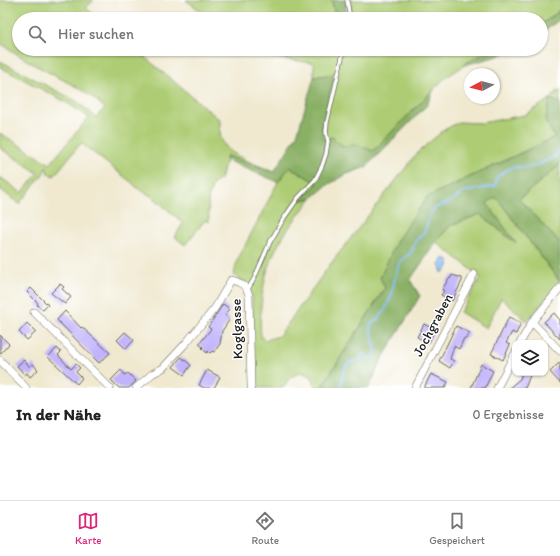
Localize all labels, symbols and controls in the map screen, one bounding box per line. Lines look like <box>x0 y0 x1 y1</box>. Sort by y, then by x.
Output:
search box <box>12 12 548 56</box>
icon: search <box>26 23 48 45</box>
text: Hier suchen <box>58 25 134 43</box>
north arrow <box>464 68 500 104</box>
street label: Jochgraben <box>409 290 457 359</box>
street label: Koglgasse <box>227 298 247 360</box>
map controls <box>512 340 548 376</box>
button: layers <box>512 340 548 376</box>
text: In der Nähe <box>16 404 101 424</box>
text: 0 Ergebnisse <box>473 407 544 422</box>
tab: Karte <box>75 510 101 547</box>
tab: Route <box>252 510 279 547</box>
tab: Gespeichert <box>429 510 485 547</box>

